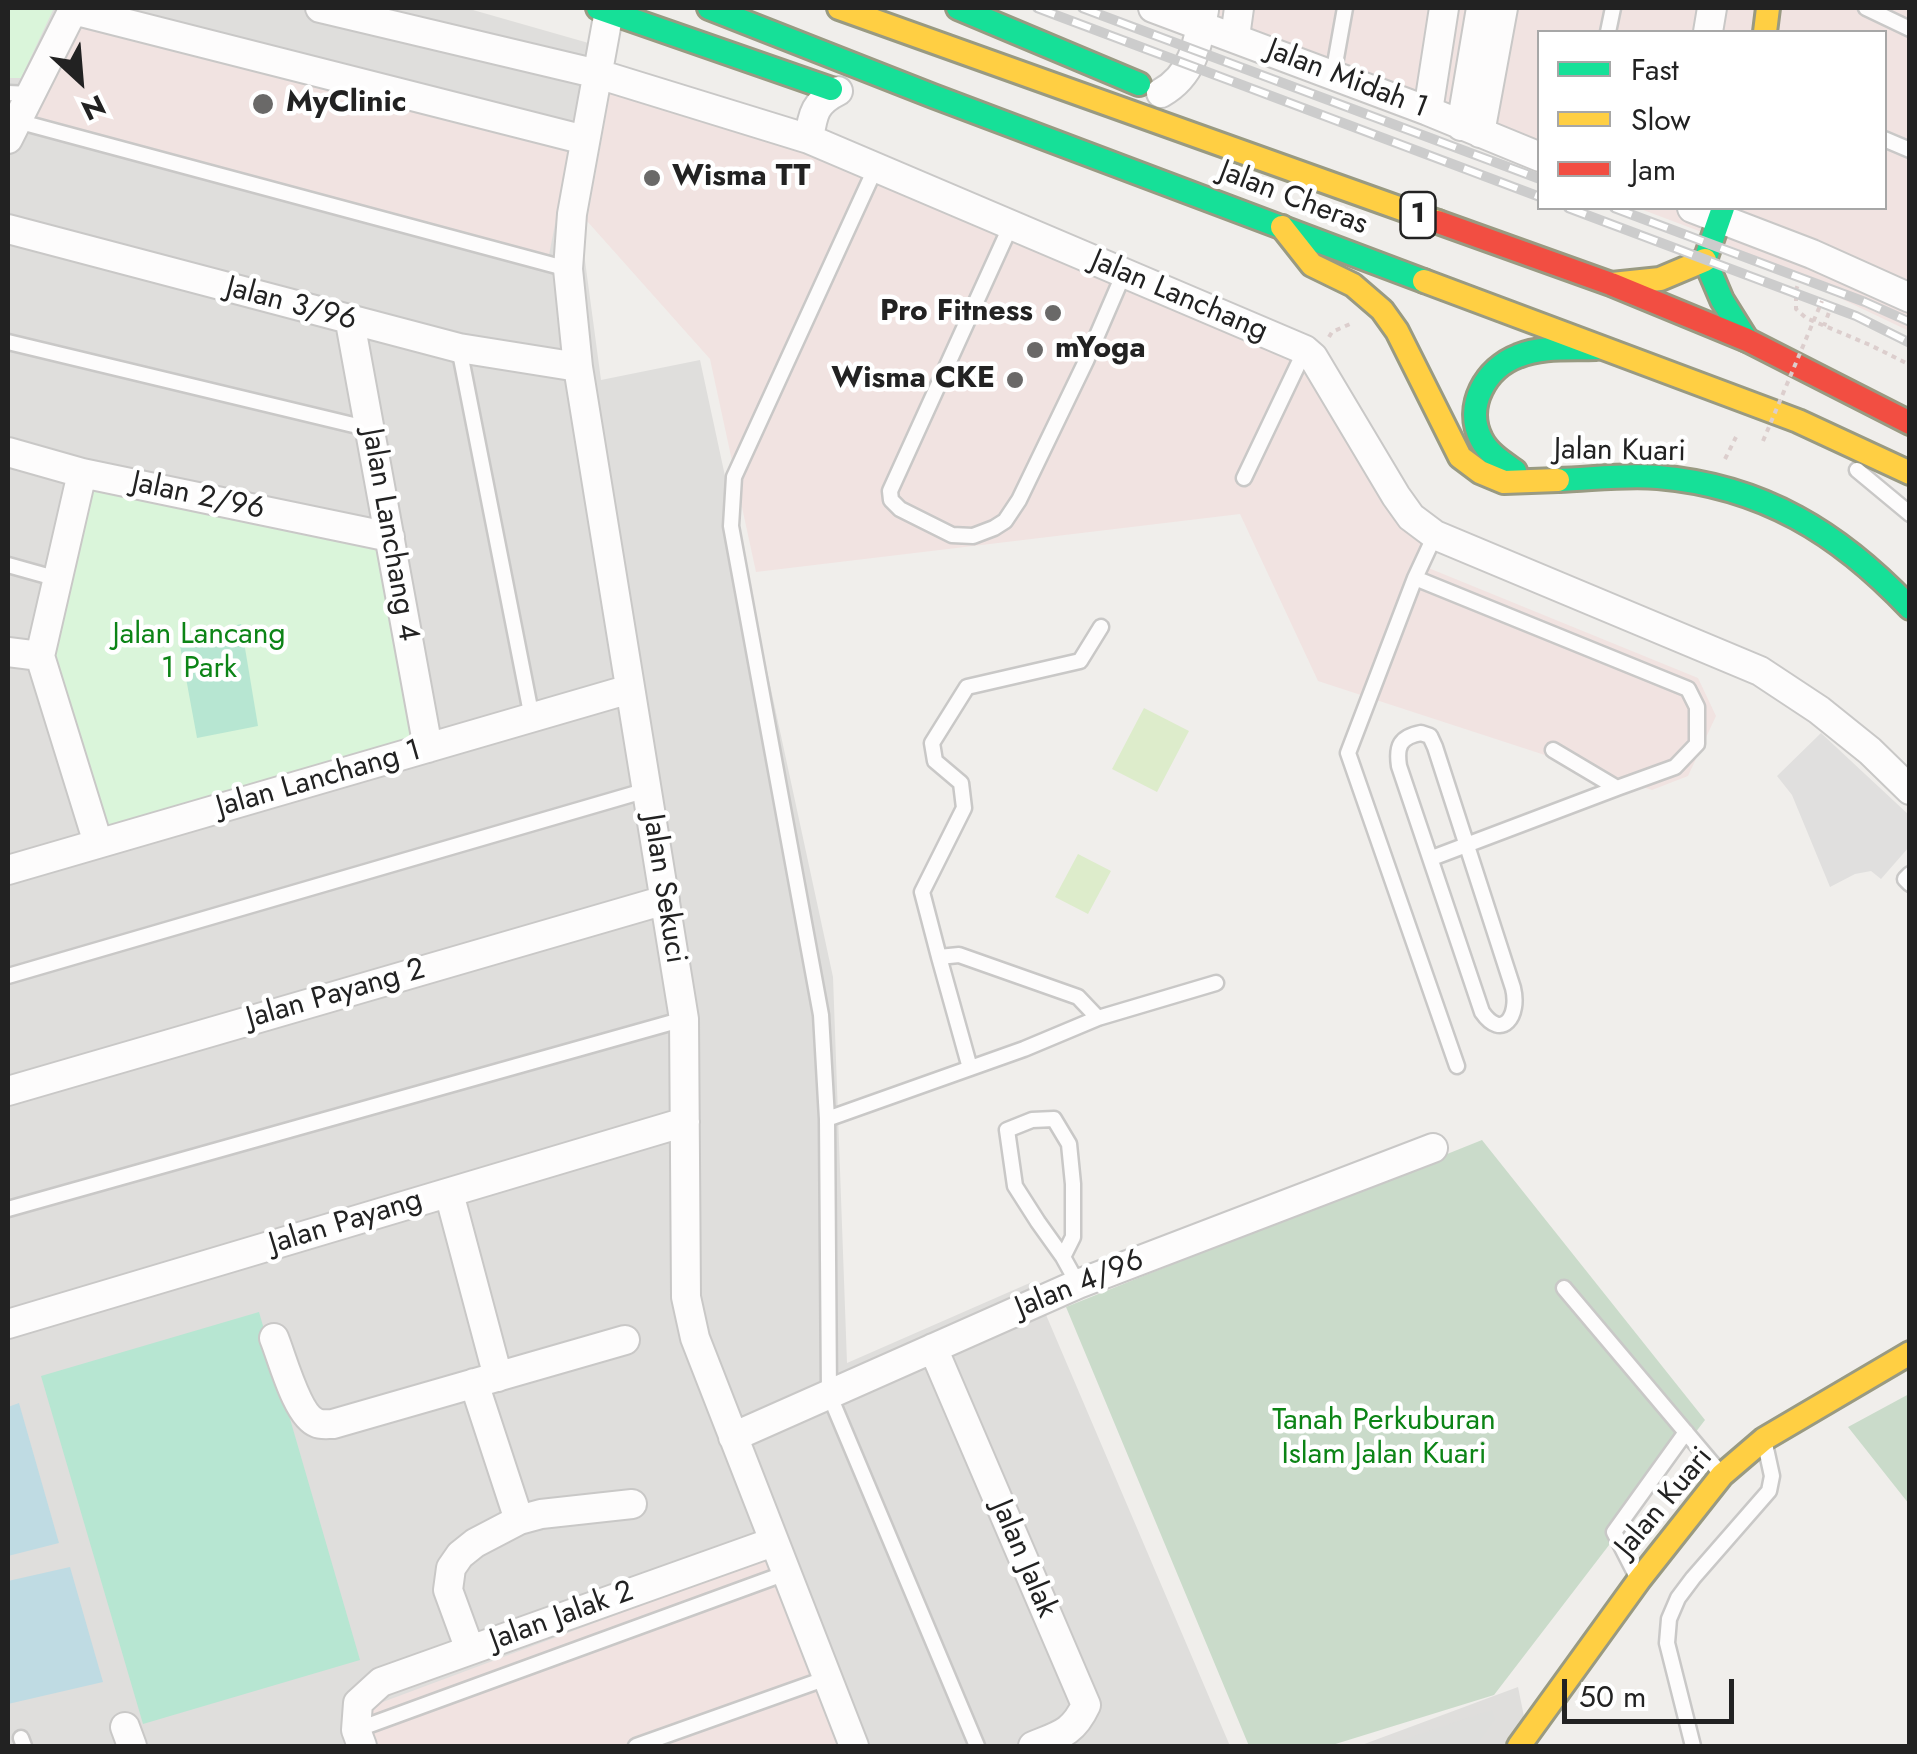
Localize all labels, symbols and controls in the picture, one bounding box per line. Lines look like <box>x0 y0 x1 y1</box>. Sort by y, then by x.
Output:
north arrow <box>30 30 130 130</box>
legend <box>1537 30 1887 210</box>
street label: Jalan Midah 1 <box>1261 33 1433 127</box>
text: Fast <box>1631 48 1679 91</box>
text: N <box>74 84 112 131</box>
place label: MyClinic <box>286 86 407 122</box>
marker: MyClinic <box>250 91 276 117</box>
text: Slow <box>1631 98 1691 141</box>
text: Jam <box>1631 148 1676 191</box>
street label: Jalan Cheras <box>1214 154 1372 244</box>
place label: Wisma TT <box>672 160 810 196</box>
marker: Wisma TT <box>641 167 663 189</box>
road number: 1 <box>1400 192 1436 238</box>
street label: Jalan Lanchang <box>1085 244 1273 350</box>
street label: Jalan 3/96 <box>222 270 360 340</box>
place label: Pro Fitness <box>880 295 1033 331</box>
marker: Pro Fitness <box>1042 302 1064 324</box>
place label: mYoga <box>1055 332 1146 368</box>
marker: mYoga <box>1024 339 1046 361</box>
place label: Wisma CKE <box>831 362 995 398</box>
marker: Wisma CKE <box>1004 369 1026 391</box>
street label: Jalan Lanchang 4 <box>353 426 425 644</box>
street label: Jalan Kuari <box>1554 433 1686 471</box>
street label: Jalan 2/96 <box>128 465 268 529</box>
park label: Jalan Lancang 1 Park <box>112 618 286 688</box>
street label: Jalan Lanchang 1 <box>213 734 425 826</box>
street label: Jalan Sekuci <box>633 812 693 966</box>
street label: Jalan Payang 2 <box>243 952 429 1038</box>
street label: Jalan Payang <box>265 1183 427 1263</box>
street label: Jalan 4/96 <box>1011 1243 1149 1327</box>
park label: Tanah Perkuburan Islam Jalan Kuari <box>1272 1404 1496 1474</box>
street label: Jalan Kuari <box>1609 1441 1721 1565</box>
street label: Jalan Jalak <box>982 1495 1064 1623</box>
street label: Jalan Jalak 2 <box>485 1574 639 1660</box>
scale bar <box>1567 1659 1740 1721</box>
text: 50 m <box>1579 1675 1646 1718</box>

